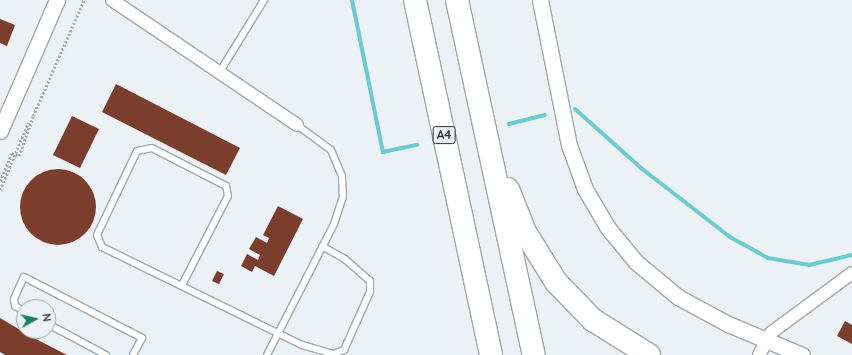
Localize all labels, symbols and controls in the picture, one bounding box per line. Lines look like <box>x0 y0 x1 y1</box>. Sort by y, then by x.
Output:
road number: A4 <box>432 125 456 145</box>
north arrow <box>16 299 56 339</box>
text: N <box>39 312 54 322</box>

